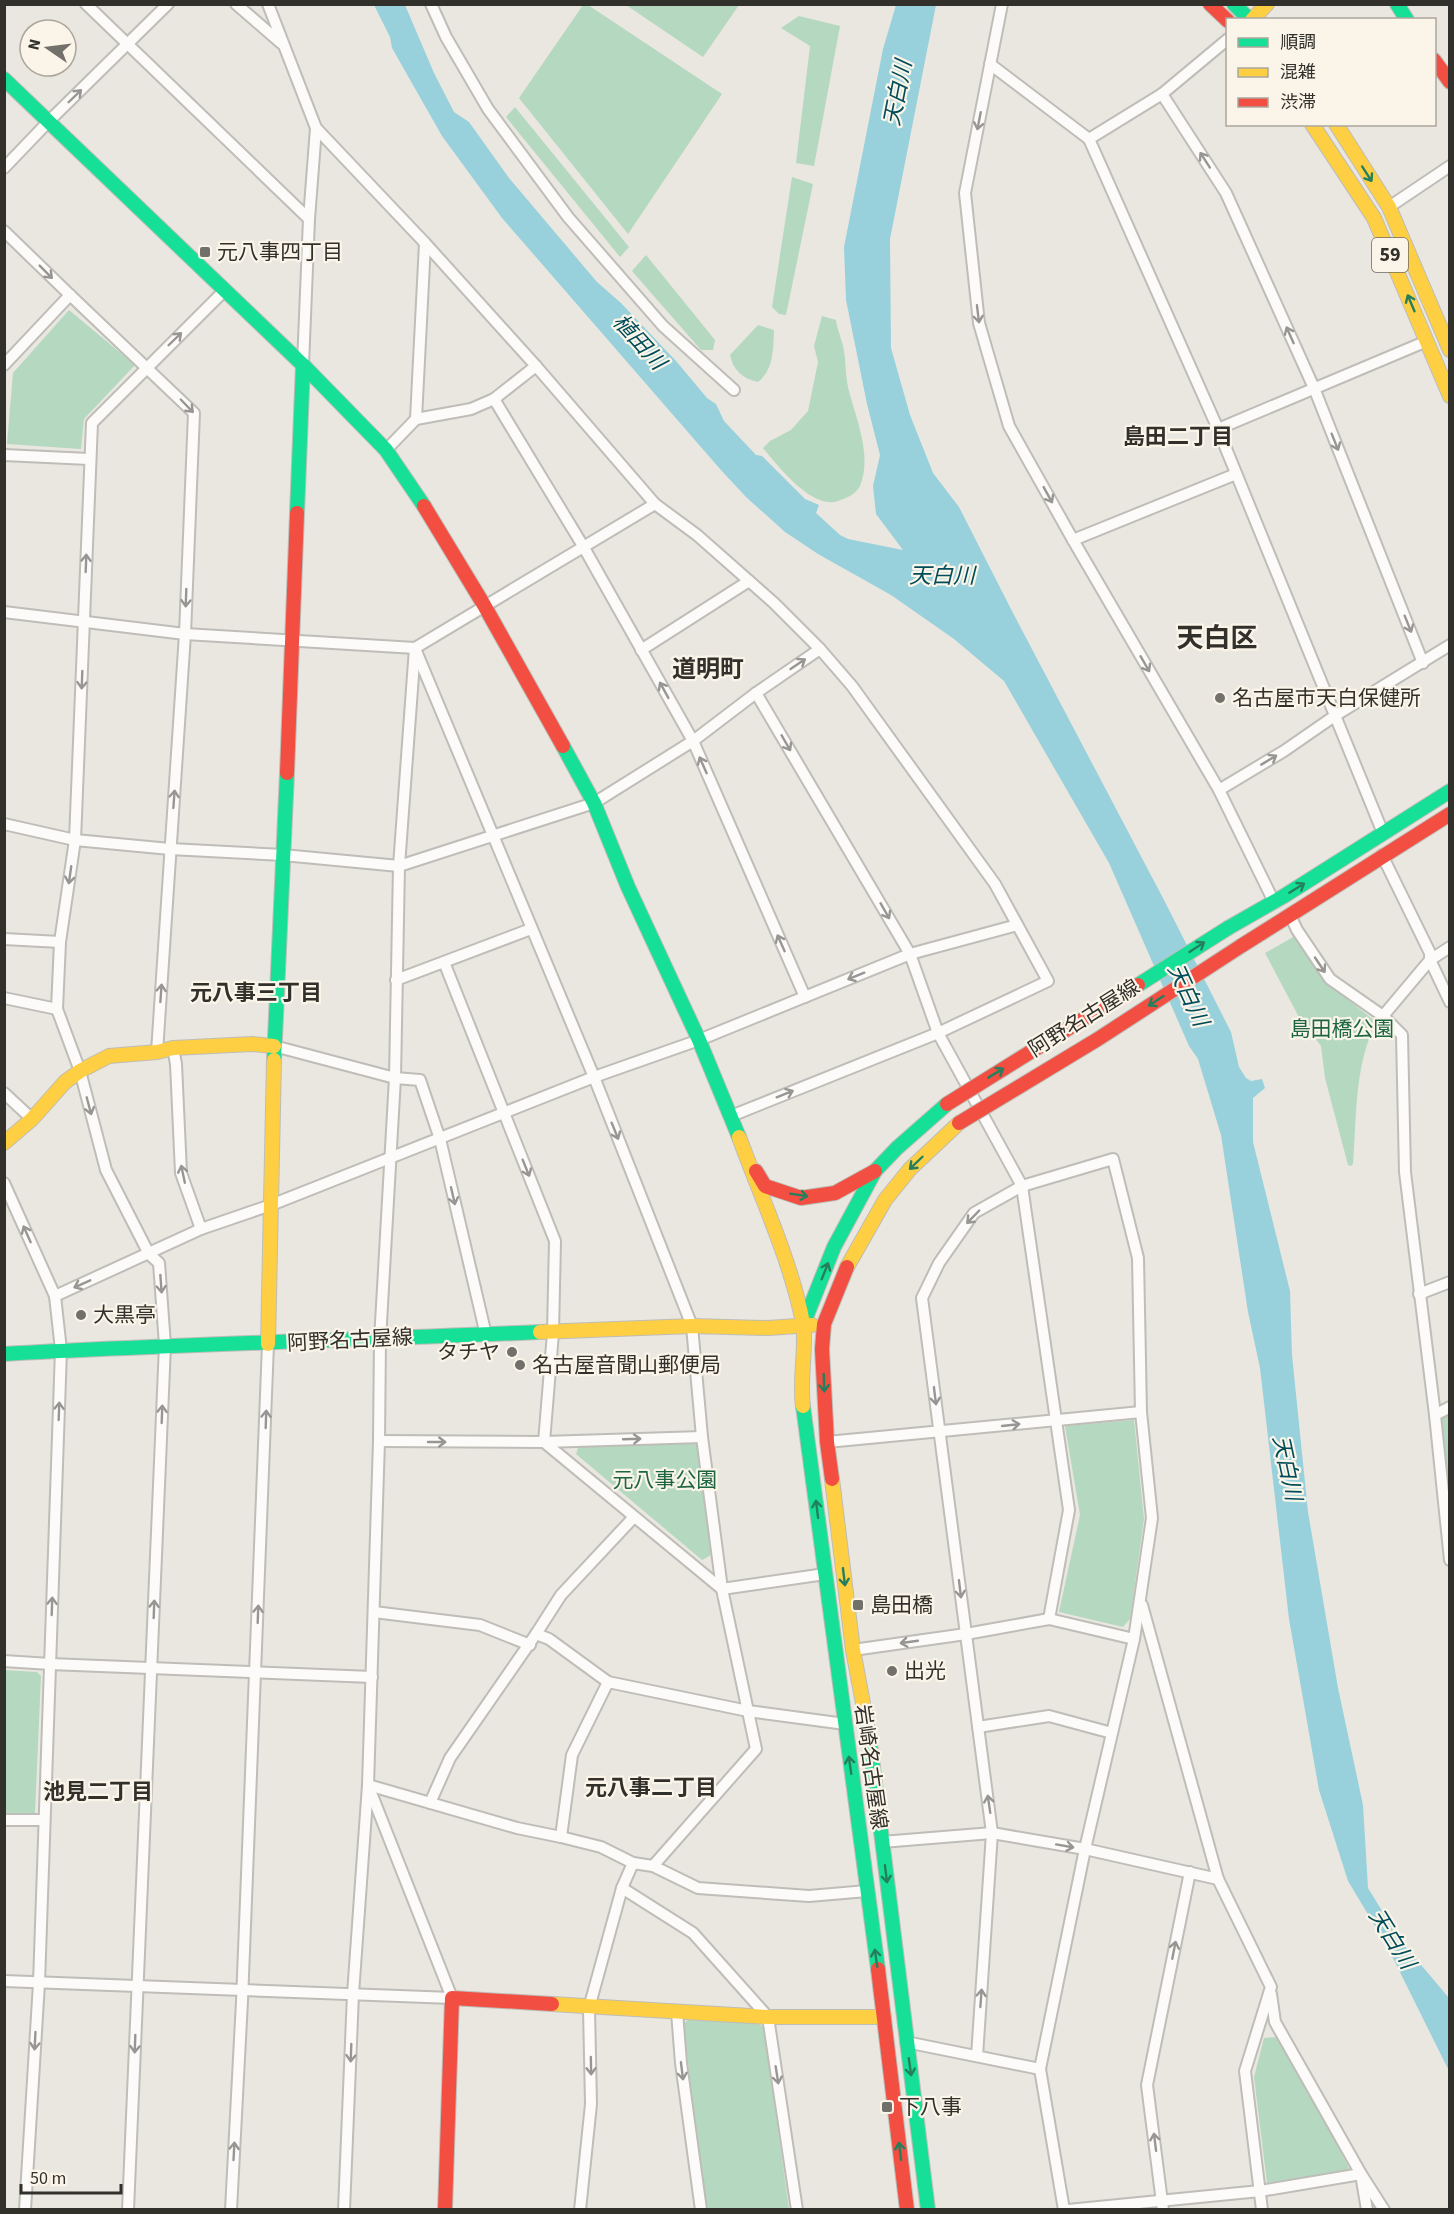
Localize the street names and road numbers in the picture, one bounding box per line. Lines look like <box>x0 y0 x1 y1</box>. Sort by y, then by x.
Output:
road number: 59 <box>1372 238 1408 272</box>
street label: 阿野名古屋線 <box>1023 972 1145 1064</box>
street label: 阿野名古屋線 <box>286 1322 414 1358</box>
street label: 岩崎名古屋線 <box>847 1703 895 1831</box>

